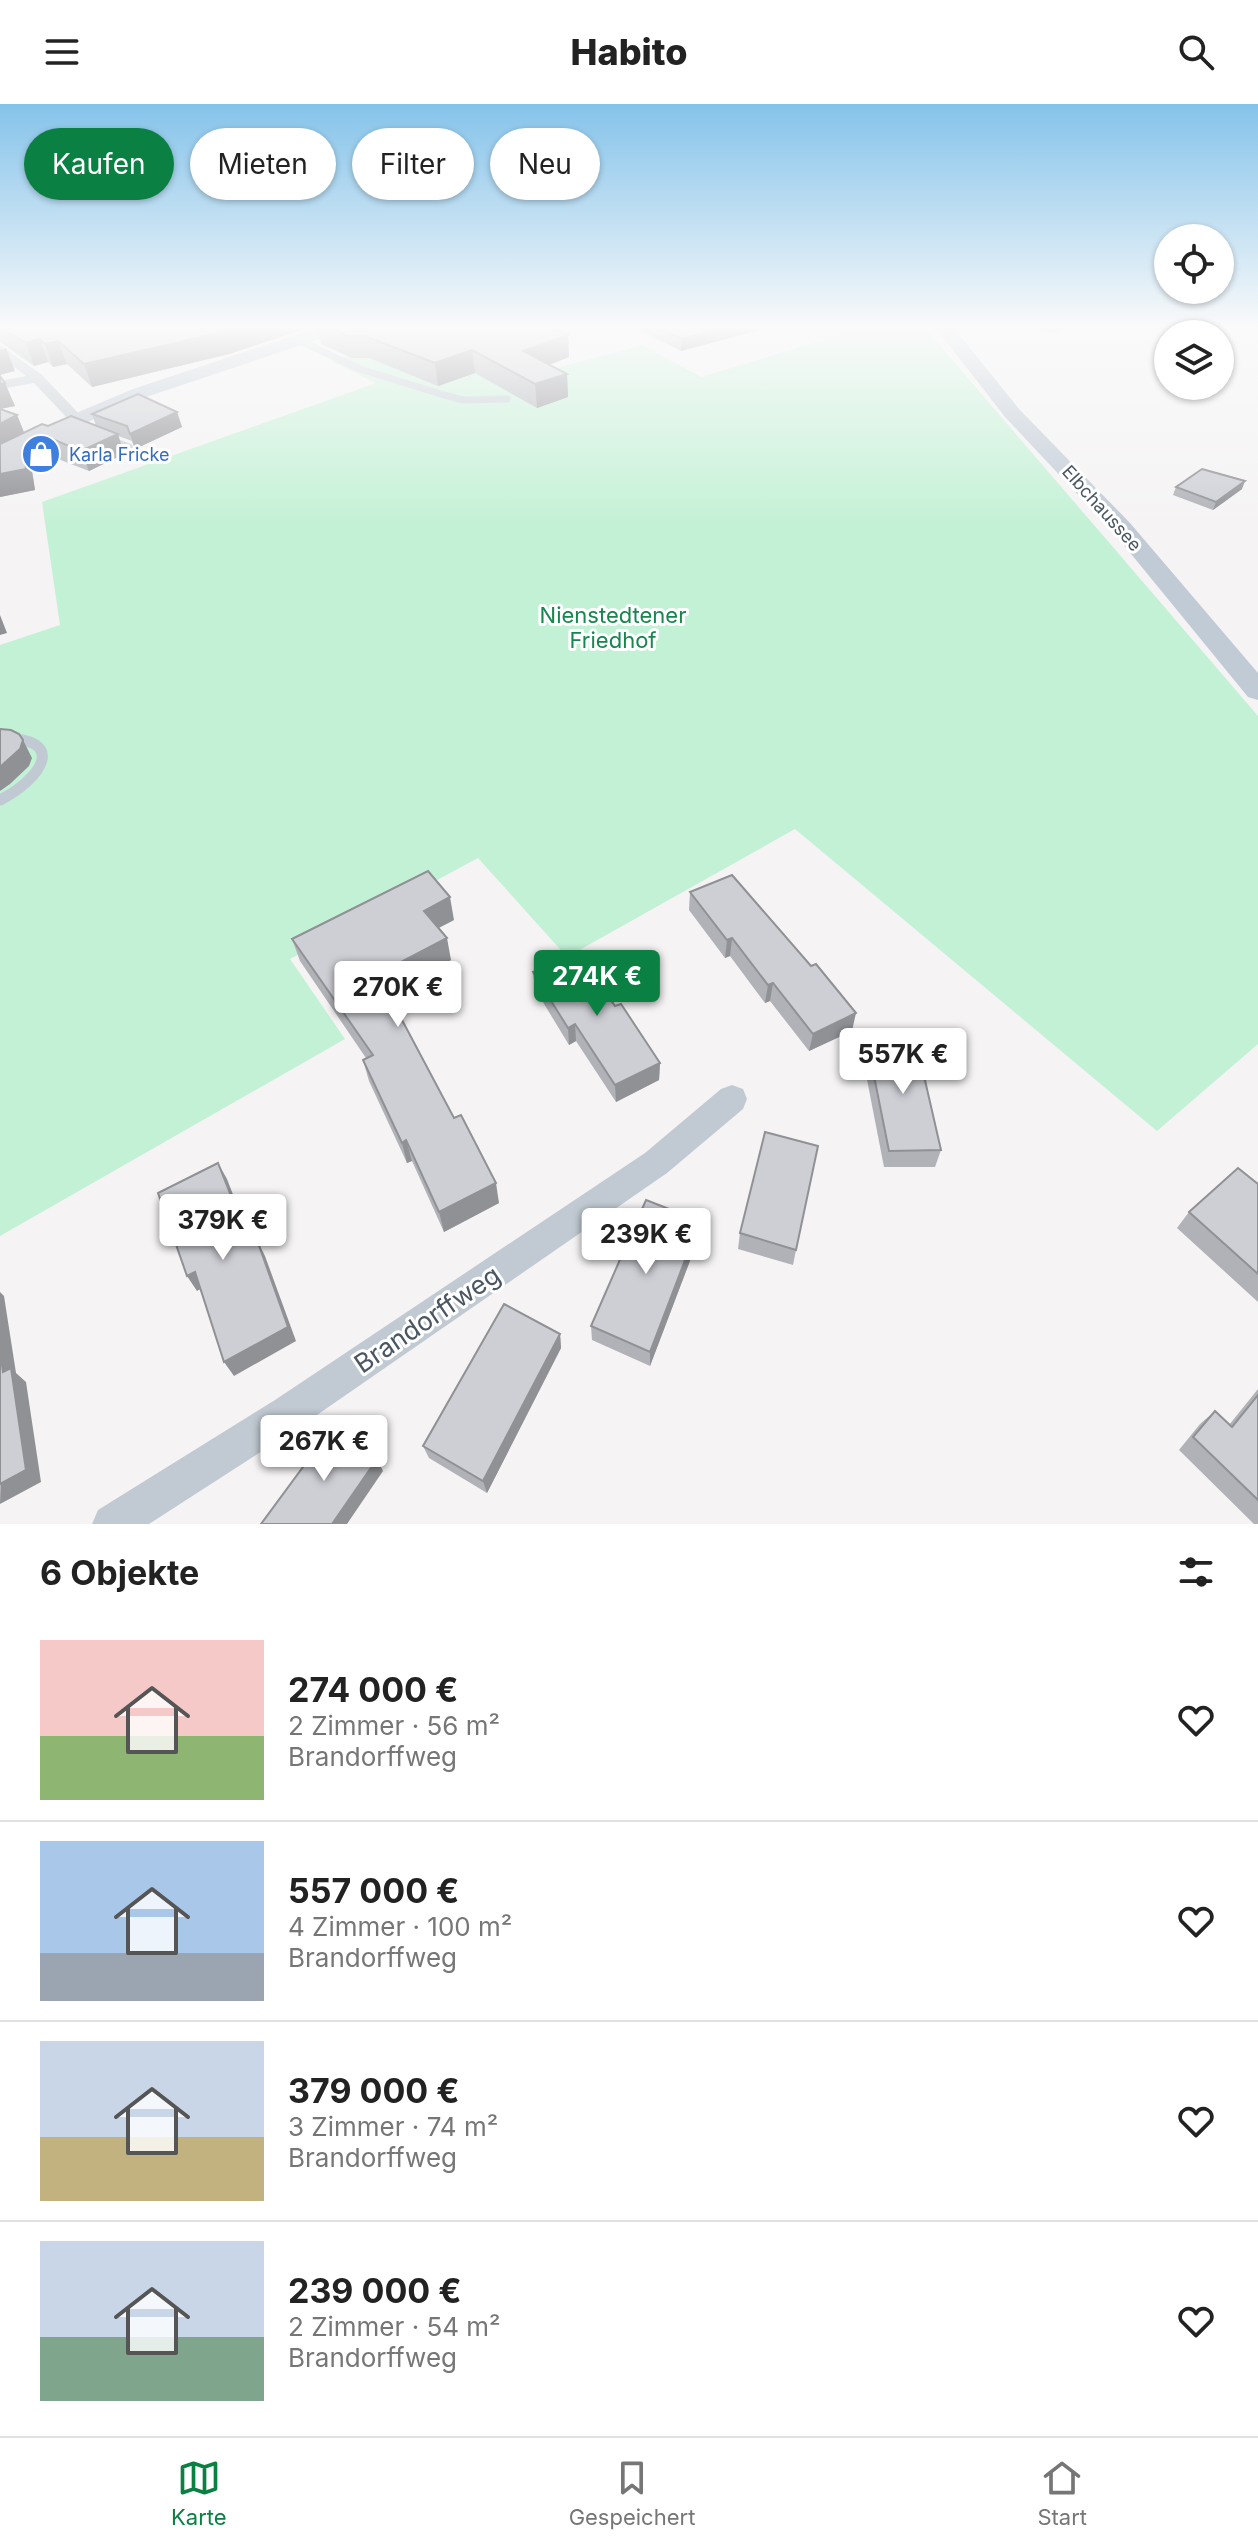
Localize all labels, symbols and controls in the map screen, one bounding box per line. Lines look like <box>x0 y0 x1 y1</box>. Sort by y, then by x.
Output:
icon: menu <box>40 30 84 74</box>
text: Habito <box>571 30 687 74</box>
icon: search <box>1174 30 1218 74</box>
chip: Kaufen <box>24 128 174 200</box>
chip: Mieten <box>190 128 336 200</box>
chip: Filter <box>352 128 474 200</box>
chip: Neu <box>490 128 600 200</box>
map controls <box>1154 224 1234 400</box>
button: locate <box>1154 224 1234 304</box>
button: layers <box>1154 320 1234 400</box>
shop icon: Karla Fricke <box>20 433 62 475</box>
place label: Karla Fricke <box>69 444 170 465</box>
street label: Elbchaussee <box>1058 461 1146 555</box>
park label: Nienstedtener Friedhof <box>540 602 686 653</box>
pin: 274K € <box>532 950 662 1018</box>
text: 274K € <box>552 960 642 991</box>
pin: 270K € <box>333 961 463 1029</box>
text: 270K € <box>352 971 444 1002</box>
pin: 557K € <box>838 1028 968 1096</box>
text: 557K € <box>857 1038 949 1069</box>
pin: 379K € <box>158 1194 288 1262</box>
text: 379K € <box>177 1204 269 1235</box>
pin: 239K € <box>581 1208 711 1276</box>
text: 239K € <box>600 1218 692 1249</box>
street label: Brandorffweg <box>348 1259 506 1379</box>
pin: 267K € <box>259 1415 389 1483</box>
text: 267K € <box>278 1425 370 1456</box>
icon: filters <box>1174 1550 1218 1594</box>
text: 6 Objekte <box>40 1552 199 1593</box>
text: 274 000 € <box>288 1669 458 1710</box>
icon: home <box>104 1672 200 1768</box>
icon: heart <box>1174 1698 1218 1742</box>
text: 2 Zimmer · 56 m² <box>288 1710 500 1741</box>
text: Brandorffweg <box>288 1741 457 1772</box>
text: 557 000 € <box>288 1870 459 1911</box>
icon: home <box>104 1873 200 1969</box>
icon: heart <box>1174 1899 1218 1943</box>
text: 4 Zimmer · 100 m² <box>288 1911 512 1942</box>
text: Brandorffweg <box>288 1942 457 1973</box>
text: 379 000 € <box>288 2070 460 2111</box>
icon: home <box>104 2073 200 2169</box>
icon: heart <box>1174 2099 1218 2143</box>
text: 3 Zimmer · 74 m² <box>288 2111 498 2142</box>
text: Brandorffweg <box>288 2142 457 2173</box>
text: 239 000 € <box>288 2270 462 2311</box>
icon: home <box>104 2273 200 2369</box>
icon: heart <box>1174 2299 1218 2343</box>
text: 2 Zimmer · 54 m² <box>288 2311 501 2342</box>
text: Brandorffweg <box>288 2342 457 2373</box>
tab: Karte <box>171 2456 227 2530</box>
tab: Gespeichert <box>569 2456 695 2530</box>
tab: Start <box>1037 2456 1087 2530</box>

